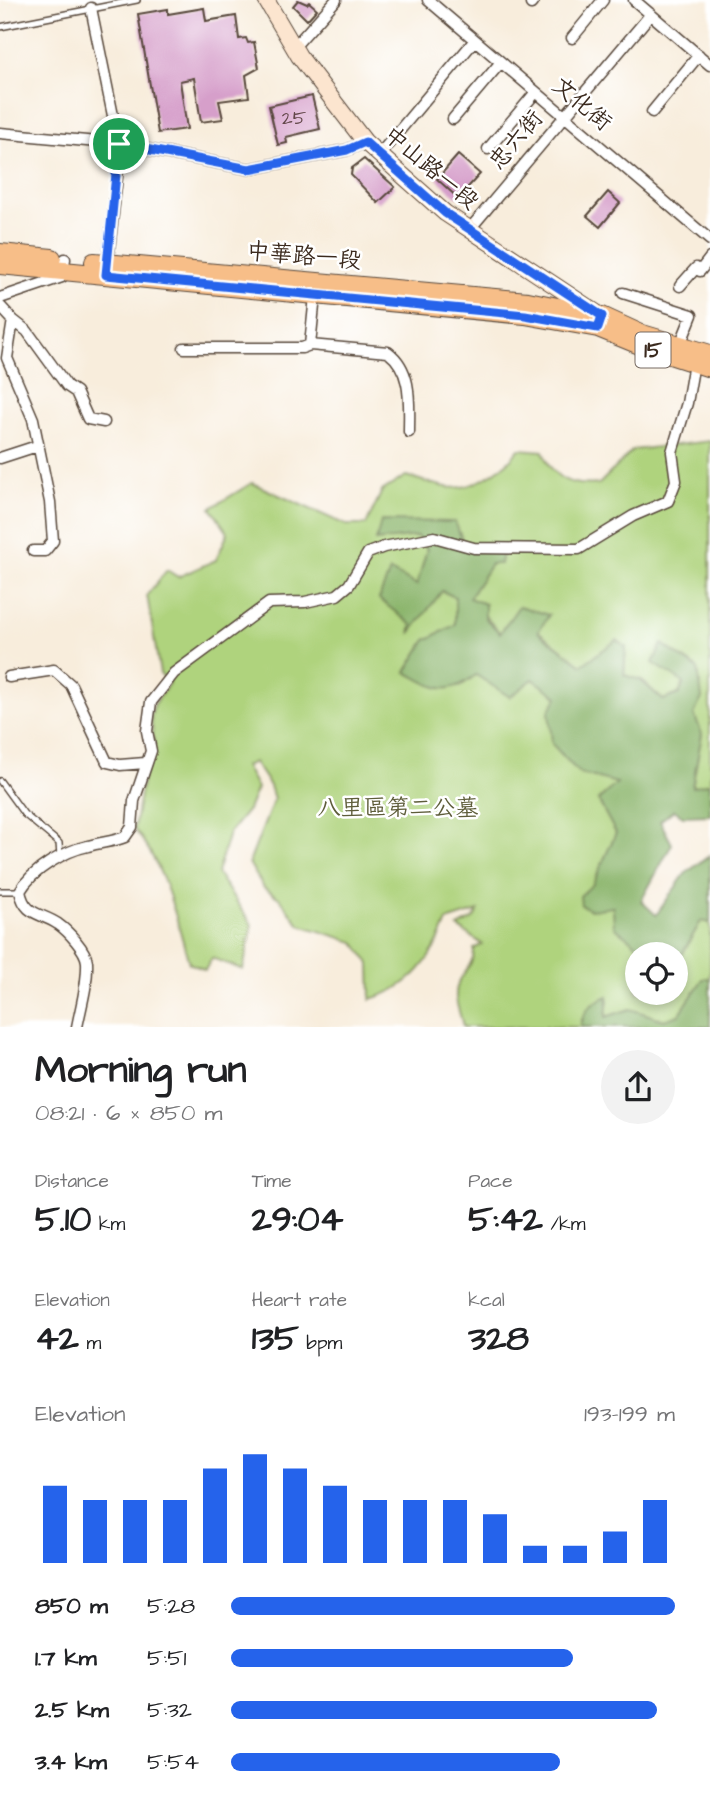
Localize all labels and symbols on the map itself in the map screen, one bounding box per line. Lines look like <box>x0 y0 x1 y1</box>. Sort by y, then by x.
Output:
street label: 文化街 <box>545 70 619 138</box>
street label: 忠六街 <box>482 103 550 177</box>
house number: 25 <box>282 105 307 132</box>
pin <box>89 114 149 174</box>
street label: 中山路一段 <box>377 119 485 217</box>
street label: 中華路一段 <box>245 235 363 277</box>
road number: 15 <box>636 332 670 368</box>
park label: 八里區第二公墓 <box>318 792 479 824</box>

